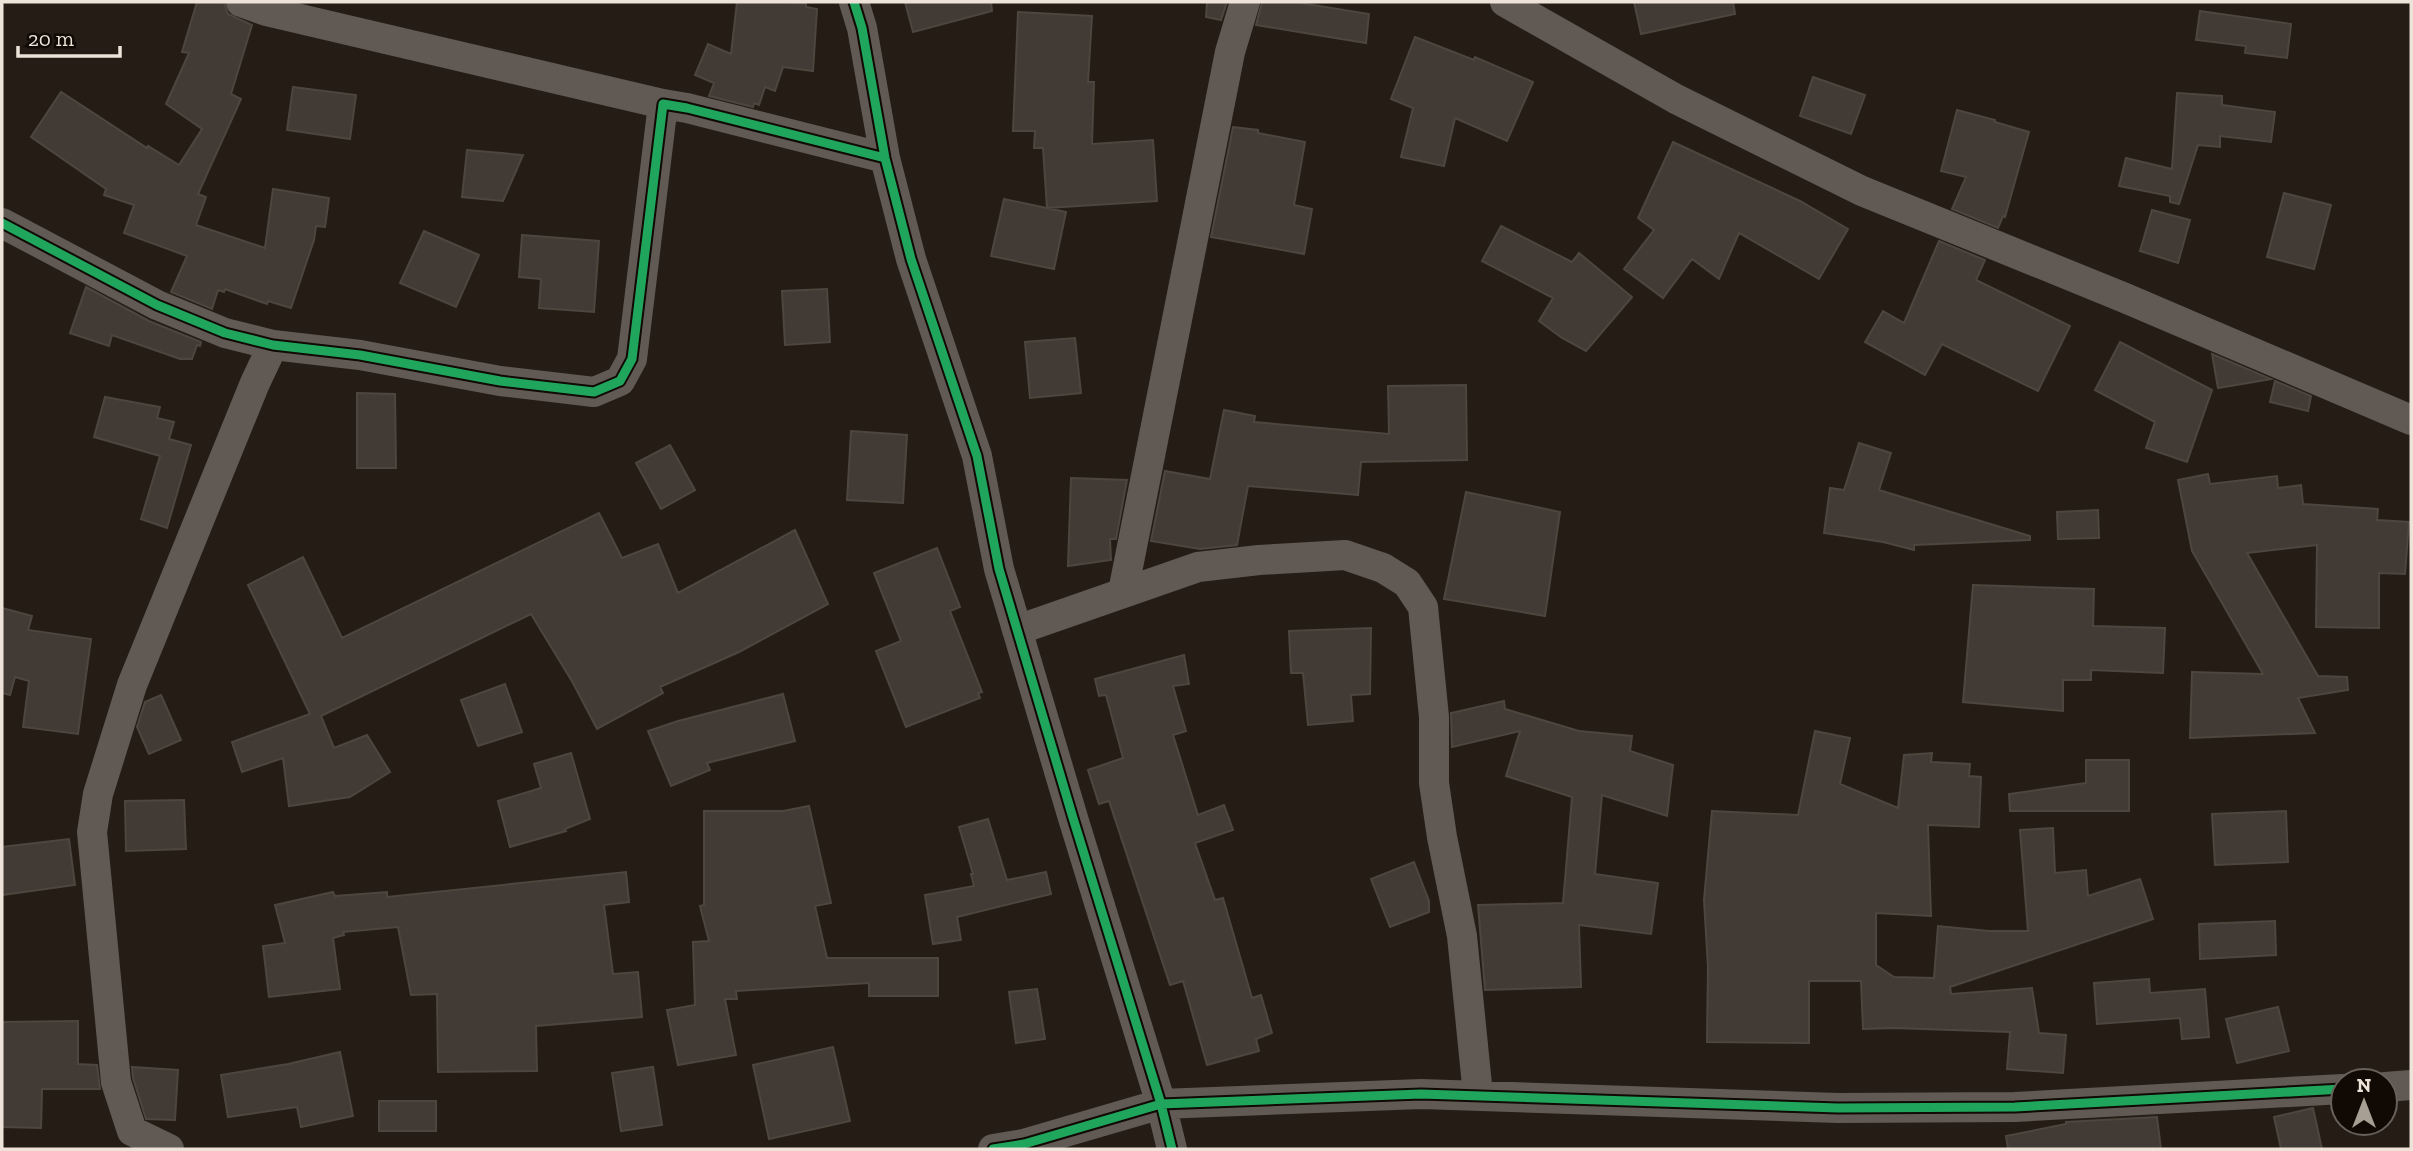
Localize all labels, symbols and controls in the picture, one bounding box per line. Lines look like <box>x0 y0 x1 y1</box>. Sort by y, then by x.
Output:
scale bar <box>18 14 119 58</box>
text: 20 m <box>28 26 74 51</box>
north arrow <box>2329 1067 2399 1137</box>
text: N <box>2357 1074 2371 1097</box>

